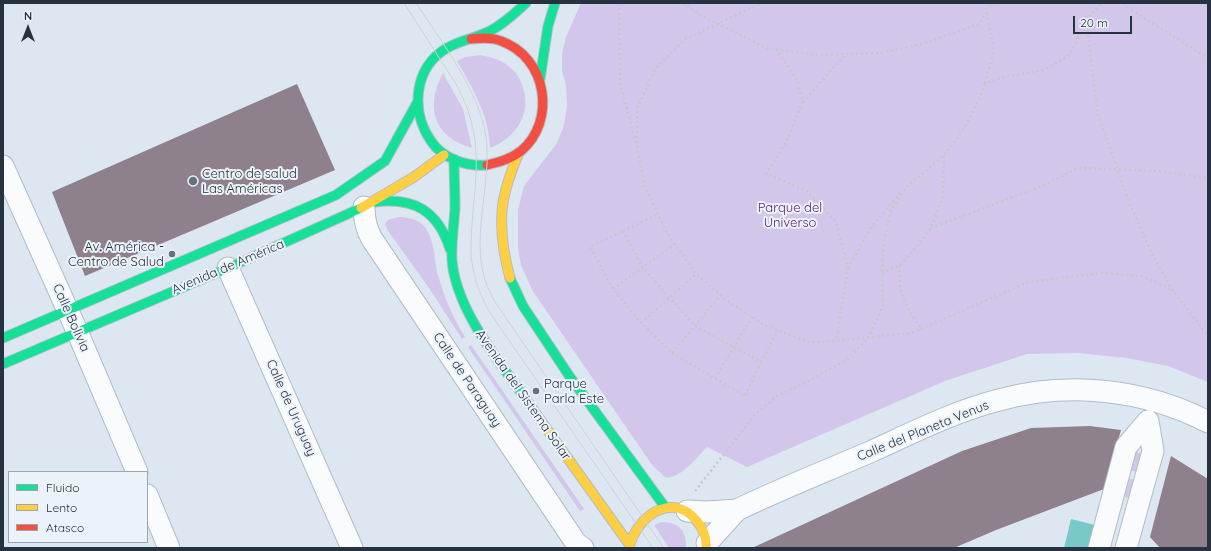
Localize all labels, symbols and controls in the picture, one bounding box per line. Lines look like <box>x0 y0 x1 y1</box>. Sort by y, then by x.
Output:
north arrow <box>8 8 48 48</box>
scale bar <box>1075 8 1134 34</box>
text: N <box>24 9 32 23</box>
text: 20 m <box>1080 15 1108 30</box>
place label: Centro de salud Las Américas <box>202 166 297 197</box>
marker: Centro de salud Las Américas <box>187 175 199 187</box>
park label: Parque del Universo <box>758 200 822 231</box>
street label: Avenida de América <box>169 236 287 298</box>
place label: Av. América - Centro de Salud <box>68 239 164 270</box>
marker: Av. América - Centro de Salud <box>167 249 177 259</box>
street label: Calle Bolivia <box>49 282 93 354</box>
street label: Avenida del Sistema Solar <box>472 327 574 463</box>
street label: Calle de Paraguay <box>430 330 504 430</box>
street label: Calle de Uruguay <box>263 357 319 459</box>
place label: Parque Parla Este <box>544 376 604 407</box>
marker: Parque Parla Este <box>531 386 541 396</box>
street label: Calle del Planeta Venus <box>855 397 991 465</box>
legend <box>8 471 148 543</box>
text: Fluido <box>46 480 79 495</box>
text: Lento <box>46 500 77 515</box>
text: Atasco <box>46 520 84 535</box>

